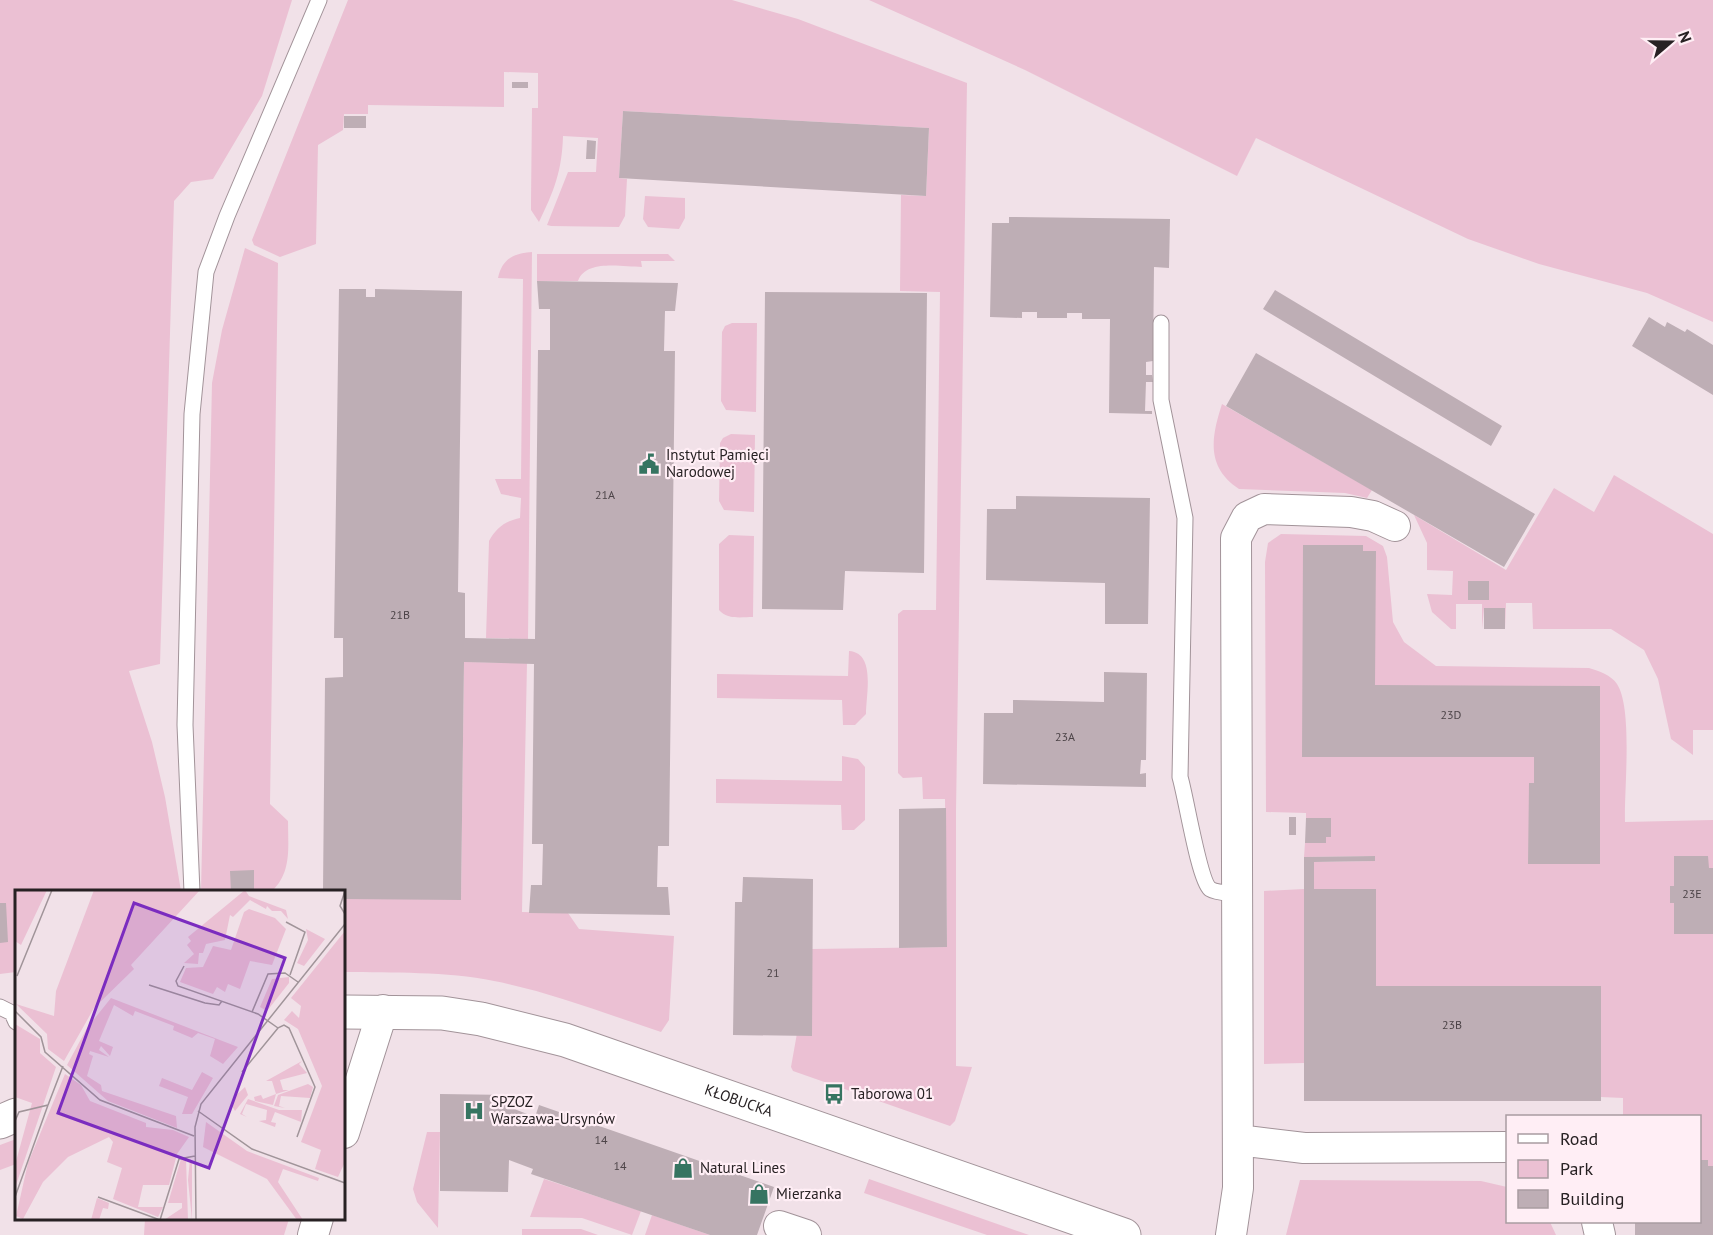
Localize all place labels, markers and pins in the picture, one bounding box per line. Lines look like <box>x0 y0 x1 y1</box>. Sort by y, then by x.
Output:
place label: Instytut Pamięci Narodowej <box>666 445 769 481</box>
public building icon: Instytut Pamięci Narodowej <box>637 452 661 476</box>
bus stop icon: Taborowa 01 <box>822 1082 846 1106</box>
place label: Taborowa 01 <box>851 1084 933 1103</box>
place label: SPZOZ Warszawa-Ursynów <box>491 1092 615 1128</box>
hospital icon: SPZOZ Warszawa-Ursynów <box>462 1099 486 1123</box>
shop icon: Natural Lines <box>671 1156 695 1180</box>
place label: Natural Lines <box>700 1158 786 1177</box>
shop icon: Mierzanka <box>747 1182 771 1206</box>
place label: Mierzanka <box>776 1184 842 1203</box>

